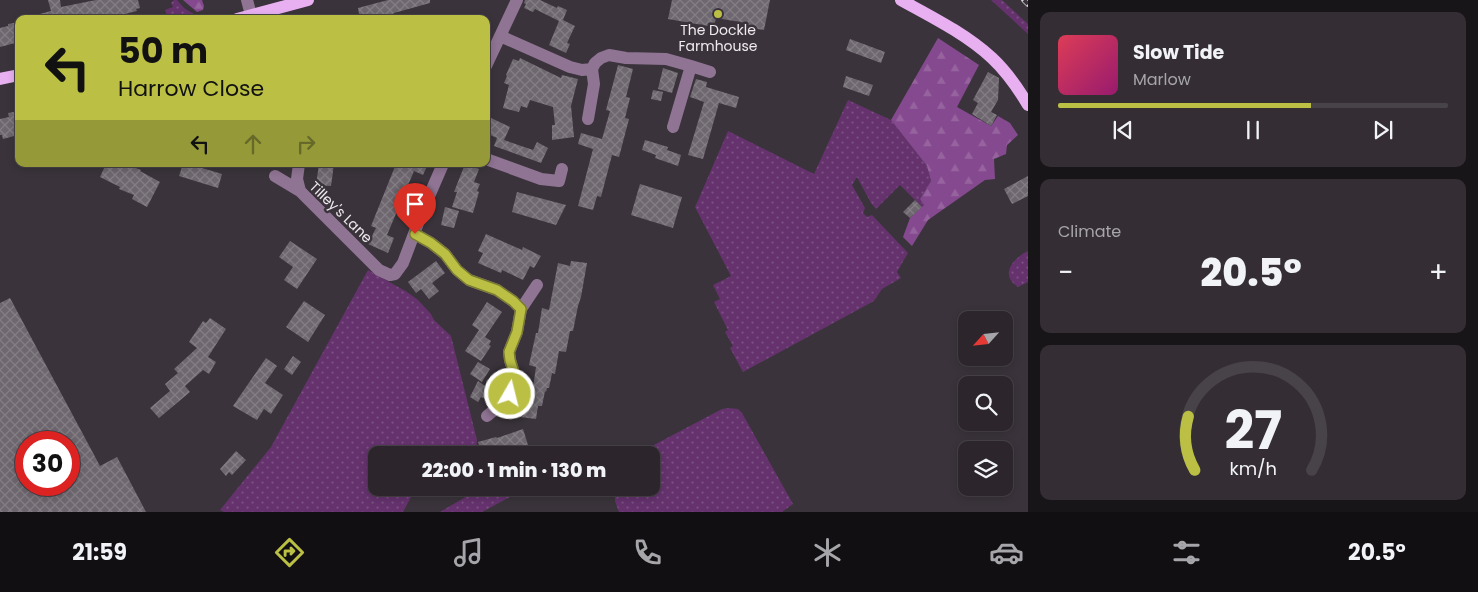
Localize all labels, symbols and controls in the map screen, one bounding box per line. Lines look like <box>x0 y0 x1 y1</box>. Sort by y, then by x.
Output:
marker: The Dockle Farmhouse <box>712 8 724 20</box>
place label: The Dockle Farmhouse <box>678 20 758 56</box>
text: 50 m <box>118 26 208 75</box>
icon: left <box>35 35 100 100</box>
text: Slow Tide <box>1133 39 1224 66</box>
text: Marlow <box>1133 68 1191 91</box>
text: Harrow Close <box>118 73 264 104</box>
icon: previous <box>1109 116 1137 144</box>
icon: pause <box>1239 116 1267 144</box>
icon: next <box>1369 116 1397 144</box>
icon: left <box>186 130 214 158</box>
icon: ahead <box>239 130 267 158</box>
icon: right <box>292 130 320 158</box>
street label: Tilley's Lane <box>305 177 377 248</box>
pin <box>394 183 436 234</box>
icon: arrive <box>401 190 429 218</box>
text: Climate <box>1058 220 1121 243</box>
text: 20.5° <box>1201 246 1302 299</box>
text: − <box>1058 253 1073 292</box>
text: + <box>1429 253 1448 292</box>
north arrow <box>958 311 1012 366</box>
map controls <box>958 311 1013 496</box>
position arrow <box>483 367 535 419</box>
button: search <box>958 376 1013 431</box>
text: 27 <box>1224 394 1282 467</box>
speed limit sign: 30 <box>15 431 80 496</box>
button: layers <box>958 441 1013 496</box>
text: km/h <box>1229 456 1277 481</box>
text: 22:00 · 1 min · 130 m <box>422 457 606 484</box>
icon: directions <box>272 535 307 570</box>
icon: music <box>451 535 486 570</box>
icon: phone <box>630 535 665 570</box>
icon: climate <box>810 535 845 570</box>
icon: car <box>989 535 1024 570</box>
icon: filters <box>1169 535 1204 570</box>
text: 21:59 <box>72 537 127 568</box>
text: 20.5° <box>1348 537 1406 568</box>

